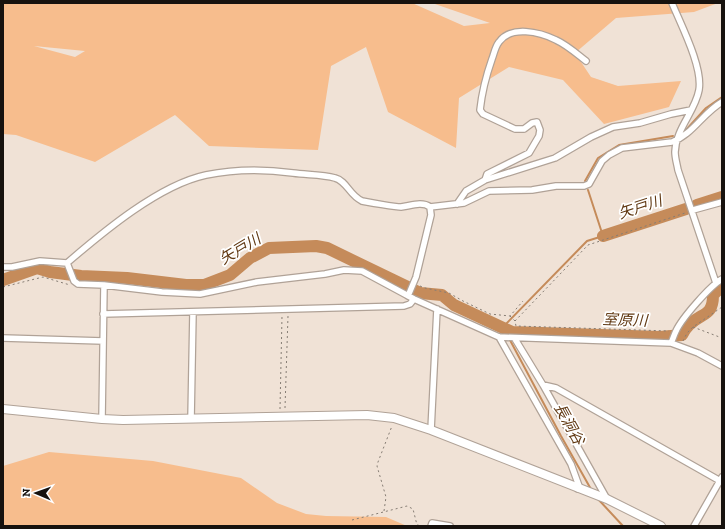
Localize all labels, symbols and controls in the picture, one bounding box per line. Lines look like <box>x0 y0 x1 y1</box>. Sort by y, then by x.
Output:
water label: 矢戸川 <box>616 191 666 223</box>
water label: 矢戸川 <box>216 229 266 268</box>
water label: 室原川 <box>602 310 650 330</box>
water label: 長洞谷 <box>550 400 589 450</box>
north arrow <box>16 473 56 513</box>
text: N <box>20 488 33 497</box>

